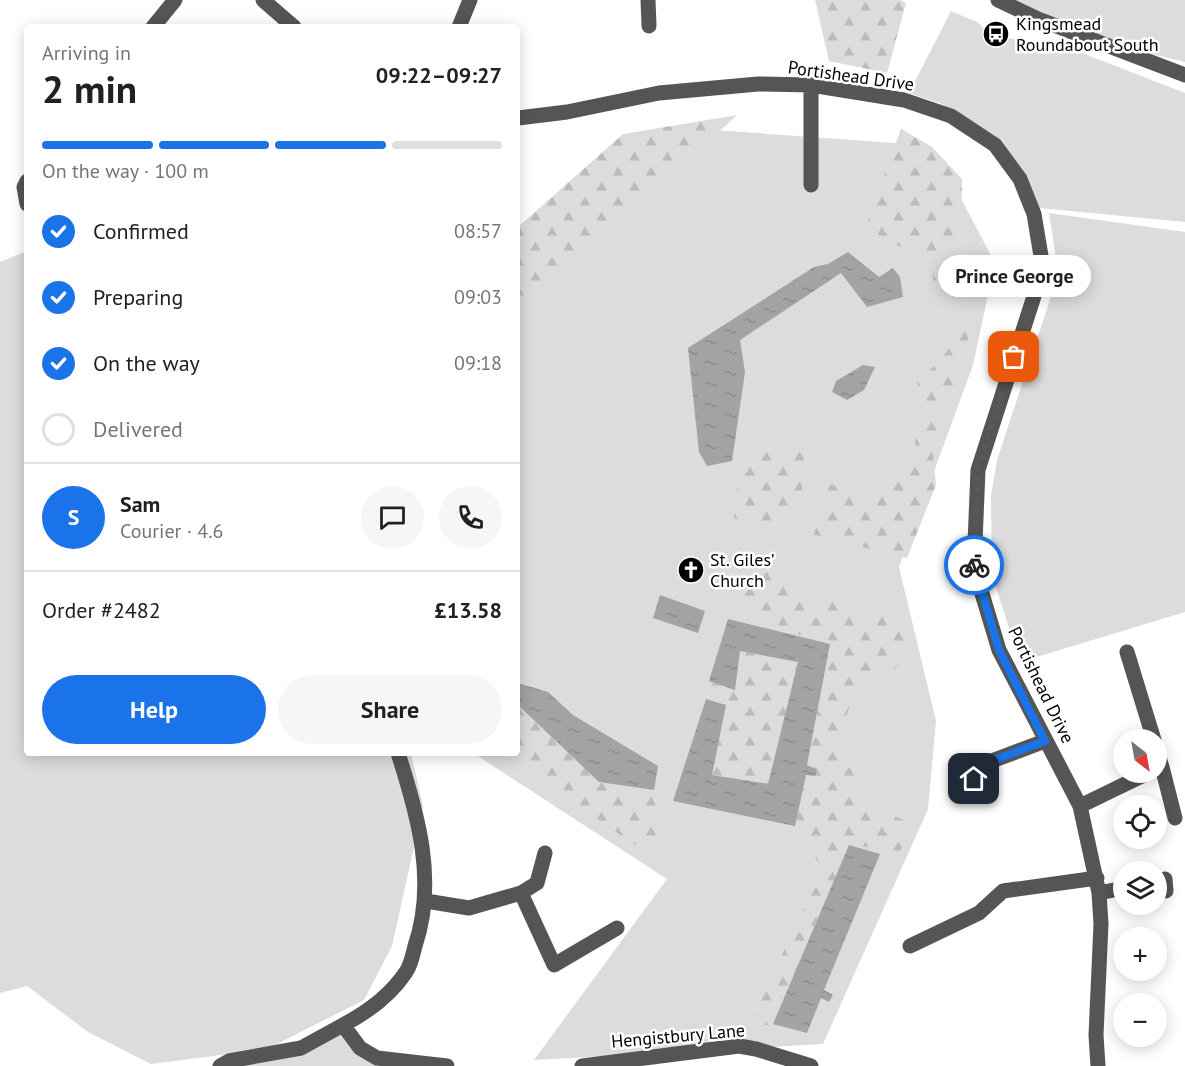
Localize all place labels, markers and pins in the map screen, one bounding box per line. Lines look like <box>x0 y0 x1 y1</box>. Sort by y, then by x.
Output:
place label: Kingsmead Roundabout South <box>1016 12 1159 56</box>
bus stop icon: Kingsmead Roundabout South <box>981 19 1011 49</box>
callout: Prince George <box>938 255 1090 297</box>
pin <box>988 331 1039 382</box>
place label: St. Giles’ Church <box>710 548 775 592</box>
church icon: St. Giles’ Church <box>676 555 706 585</box>
pin <box>948 753 999 804</box>

